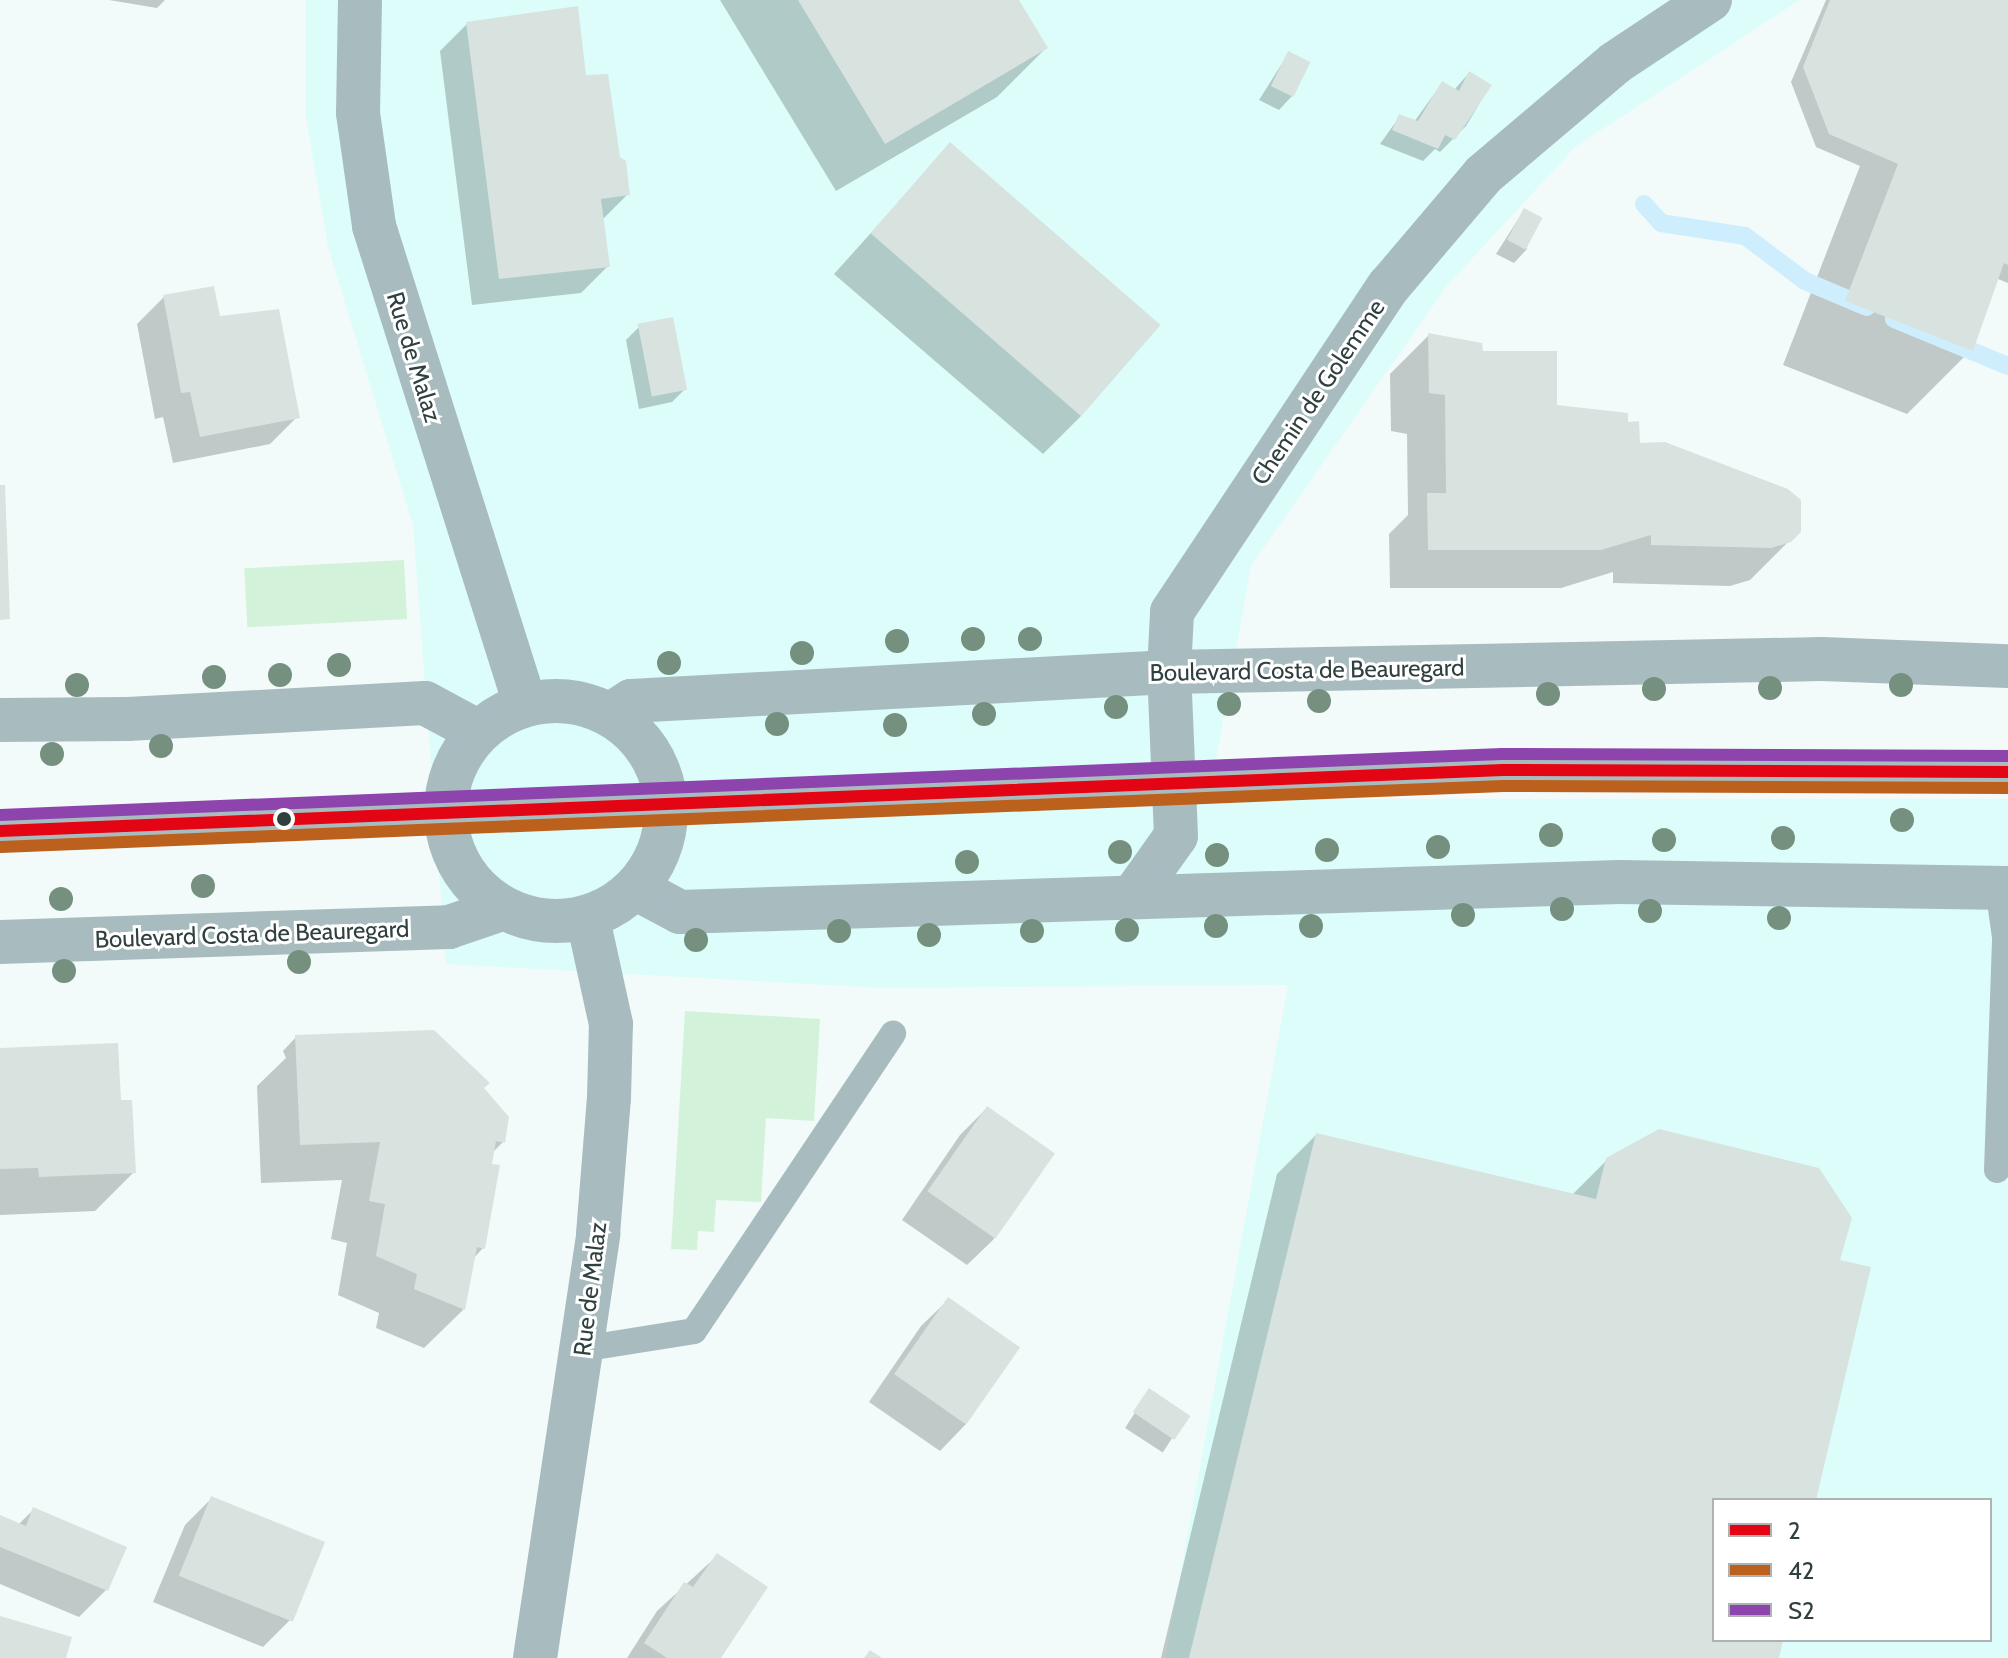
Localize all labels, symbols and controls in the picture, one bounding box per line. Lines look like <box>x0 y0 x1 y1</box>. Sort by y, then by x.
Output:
street label: Rue de Malaz <box>381 288 447 426</box>
street label: Chemin de Golemme <box>1245 294 1391 490</box>
street label: Boulevard Costa de Beauregard <box>1149 653 1465 687</box>
unlabelled marker <box>276 811 292 827</box>
street label: Boulevard Costa de Beauregard <box>94 914 410 954</box>
street label: Rue de Malaz <box>567 1220 613 1358</box>
legend <box>1712 1498 1992 1642</box>
text: 2 <box>1788 1516 1801 1545</box>
text: 42 <box>1788 1556 1814 1585</box>
text: S2 <box>1788 1596 1815 1625</box>

